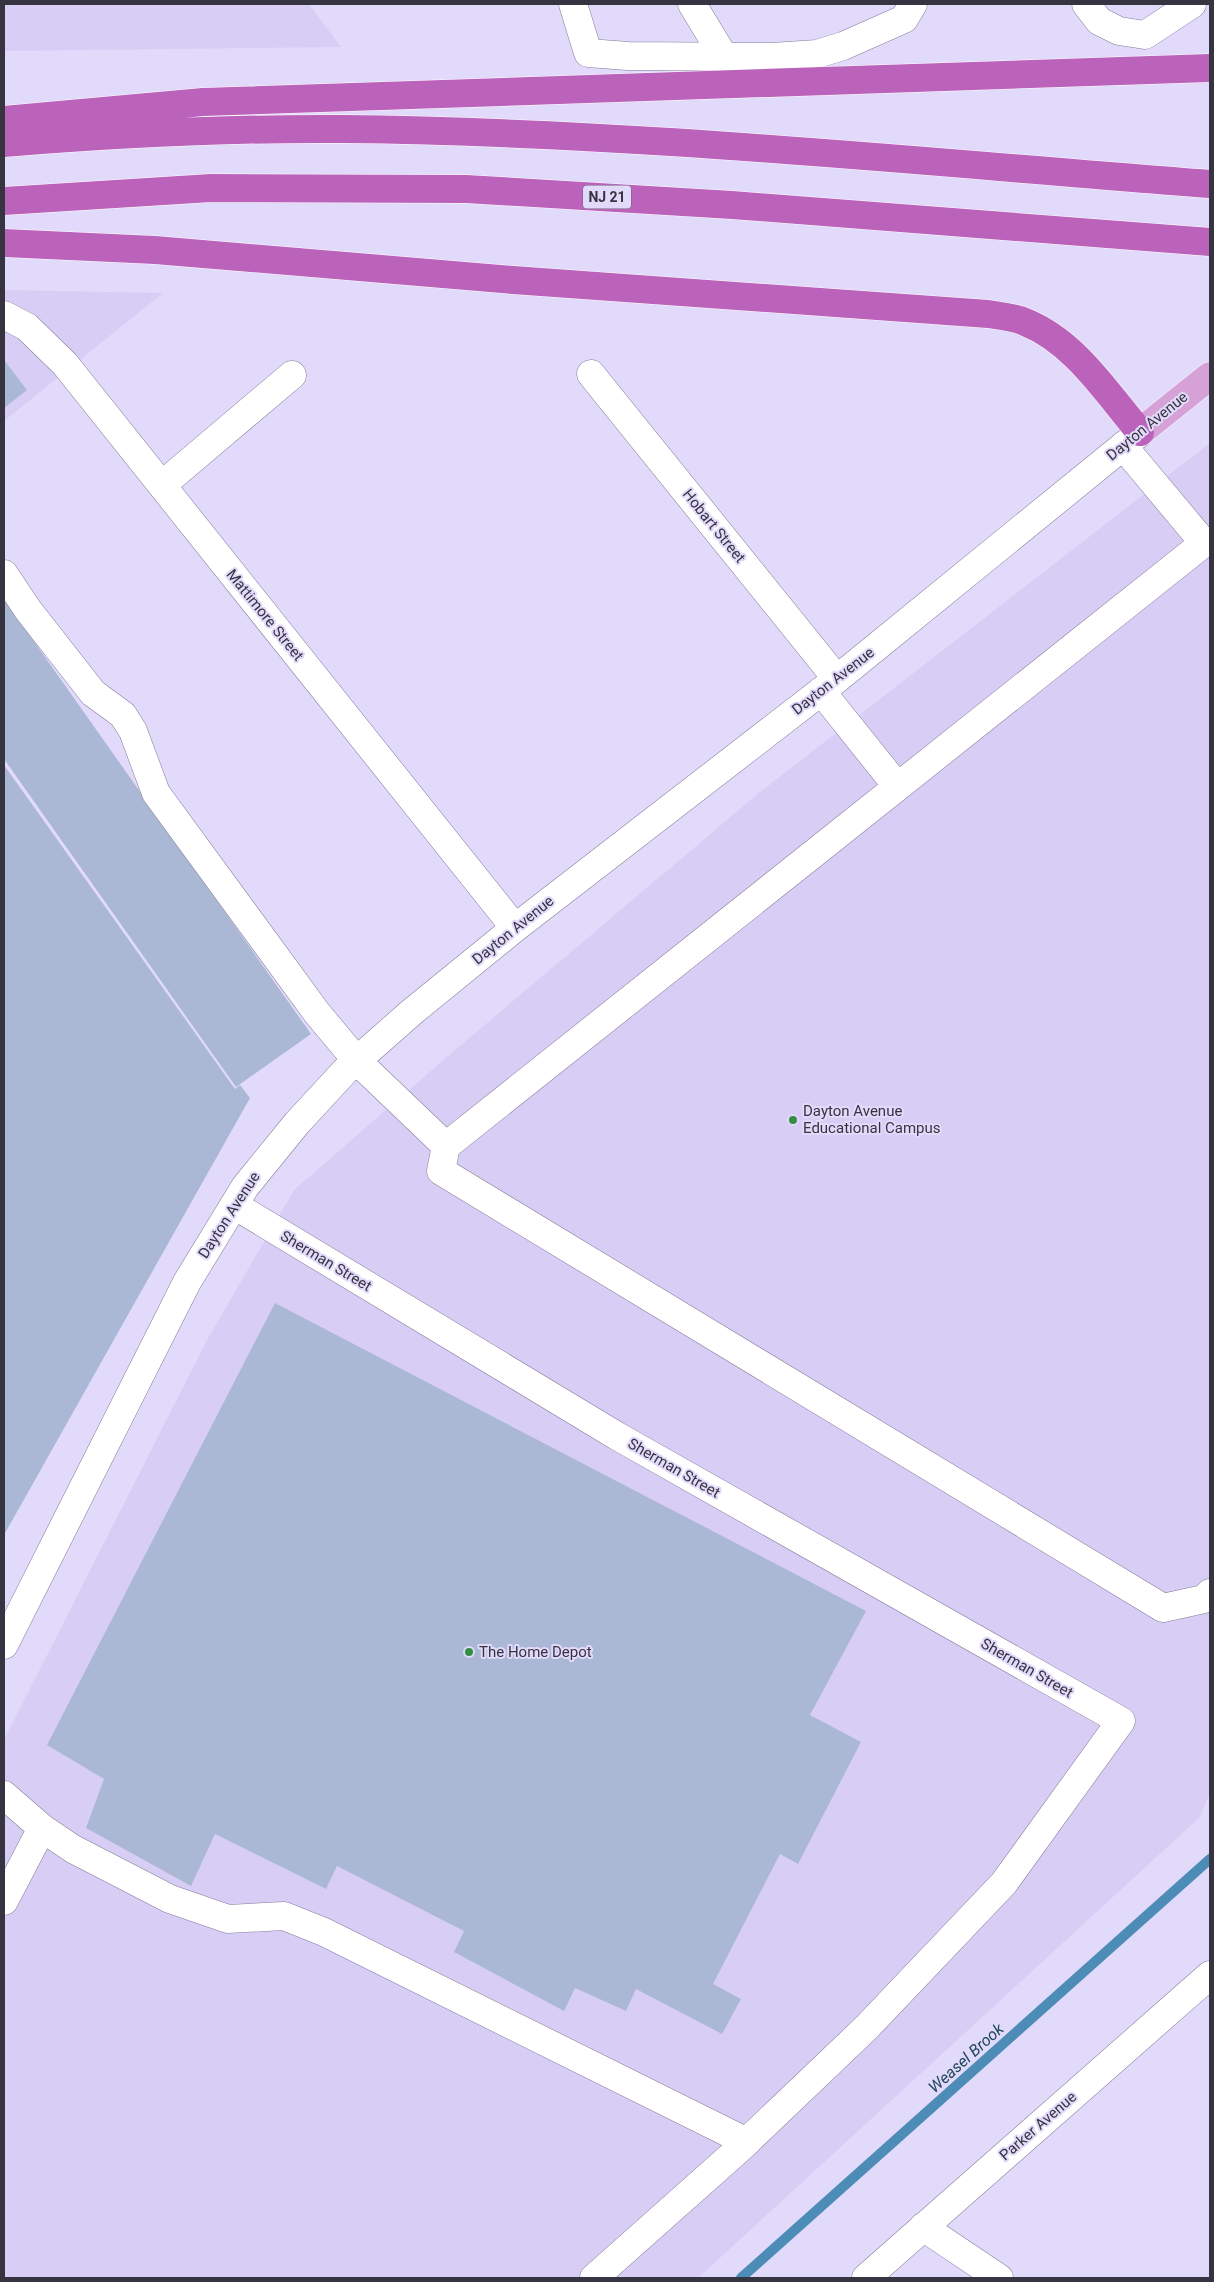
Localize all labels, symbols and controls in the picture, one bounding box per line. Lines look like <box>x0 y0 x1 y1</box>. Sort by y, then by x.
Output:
road number: NJ 21 <box>583 186 631 208</box>
street label: Dayton Avenue <box>1103 388 1191 464</box>
street label: Hobart Street <box>679 486 749 567</box>
street label: Mattimore Street <box>223 566 307 664</box>
street label: Dayton Avenue <box>788 643 878 719</box>
street label: Dayton Avenue <box>469 892 557 968</box>
place label: Dayton Avenue Educational Campus <box>803 1102 941 1137</box>
marker: Dayton Avenue Educational Campus <box>787 1114 799 1126</box>
street label: Dayton Avenue <box>194 1168 264 1262</box>
street label: Sherman Street <box>277 1227 375 1295</box>
street label: Sherman Street <box>625 1434 723 1502</box>
street label: Sherman Street <box>978 1634 1076 1702</box>
place label: The Home Depot <box>479 1643 592 1661</box>
marker: The Home Depot <box>463 1646 475 1658</box>
water label: Weasel Brook <box>925 2019 1008 2097</box>
street label: Parker Avenue <box>996 2088 1080 2164</box>

